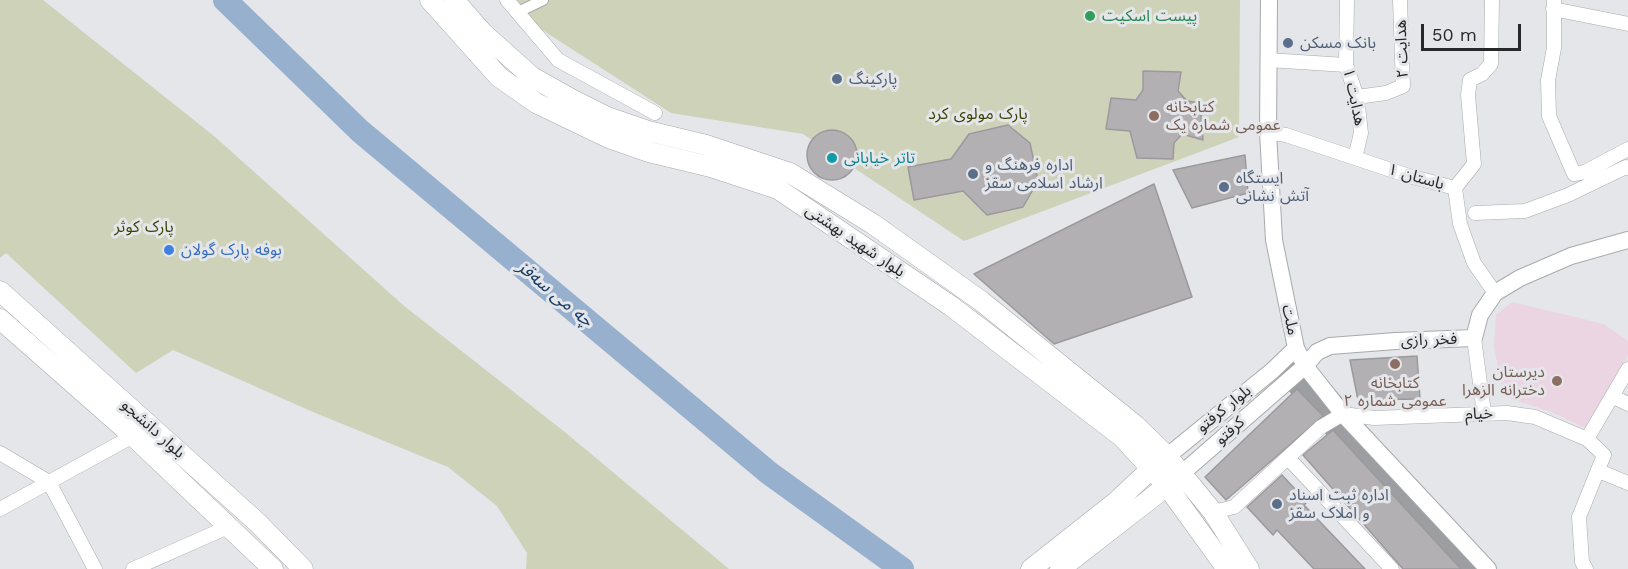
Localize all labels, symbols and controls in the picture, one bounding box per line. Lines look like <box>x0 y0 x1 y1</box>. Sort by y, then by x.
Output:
place label: پیست اسکیت <box>1102 6 1197 26</box>
marker: پیست اسکیت <box>1083 9 1097 23</box>
scale bar <box>1424 12 1524 50</box>
street label: هدایت ۲ <box>1391 19 1413 79</box>
text: 50 m <box>1432 24 1477 45</box>
place label: بانک مسکن <box>1300 33 1376 53</box>
marker: بانک مسکن <box>1281 36 1295 50</box>
street label: هدایت ۱ <box>1339 66 1369 128</box>
place label: پارکینگ <box>849 69 897 89</box>
marker: پارکینگ <box>830 72 844 86</box>
place label: کتابخانه عمومی شماره یک <box>1166 97 1280 135</box>
park label: پارک مولوی کرد <box>928 104 1028 124</box>
marker: کتابخانه عمومی شماره یک <box>1147 109 1161 123</box>
place label: تاتر خیابانی <box>844 148 915 168</box>
marker: تاتر خیابانی <box>825 151 839 165</box>
place label: اداره فرهنگ و ارشاد اسلامی سقز <box>985 155 1103 193</box>
street label: باستان ۱ <box>1386 160 1446 194</box>
marker: اداره فرهنگ و ارشاد اسلامی سقز <box>966 167 980 181</box>
place label: ایستگاه آتش نشانی <box>1236 168 1309 206</box>
marker: ایستگاه آتش نشانی <box>1217 180 1231 194</box>
street label: بلوار شهید بهشتی <box>801 201 909 281</box>
park label: پارک کوثر <box>114 217 174 237</box>
place label: بوفه پارک گولان <box>181 240 282 260</box>
marker: بوفه پارک گولان <box>162 243 176 257</box>
water label: چە می سەقز <box>513 256 597 332</box>
street label: ملت <box>1277 303 1303 337</box>
street label: فخر رازی <box>1400 329 1458 351</box>
marker: کتابخانه عمومی شماره ۲ <box>1388 357 1402 371</box>
place label: دیرستان دخترانه الزهرا <box>1462 362 1545 400</box>
place label: کتابخانه عمومی شماره ۲ <box>1343 373 1447 411</box>
marker: دیرستان دخترانه الزهرا <box>1550 374 1564 388</box>
street label: بلوار کرفتو <box>1193 381 1255 437</box>
street label: بلوار دانشجو <box>117 395 189 463</box>
street label: خیام <box>1465 404 1493 424</box>
street label: کرفتو <box>1211 413 1249 449</box>
place label: اداره ثبت اسناد و املاک سقز <box>1289 485 1389 523</box>
marker: اداره ثبت اسناد و املاک سقز <box>1270 497 1284 511</box>

